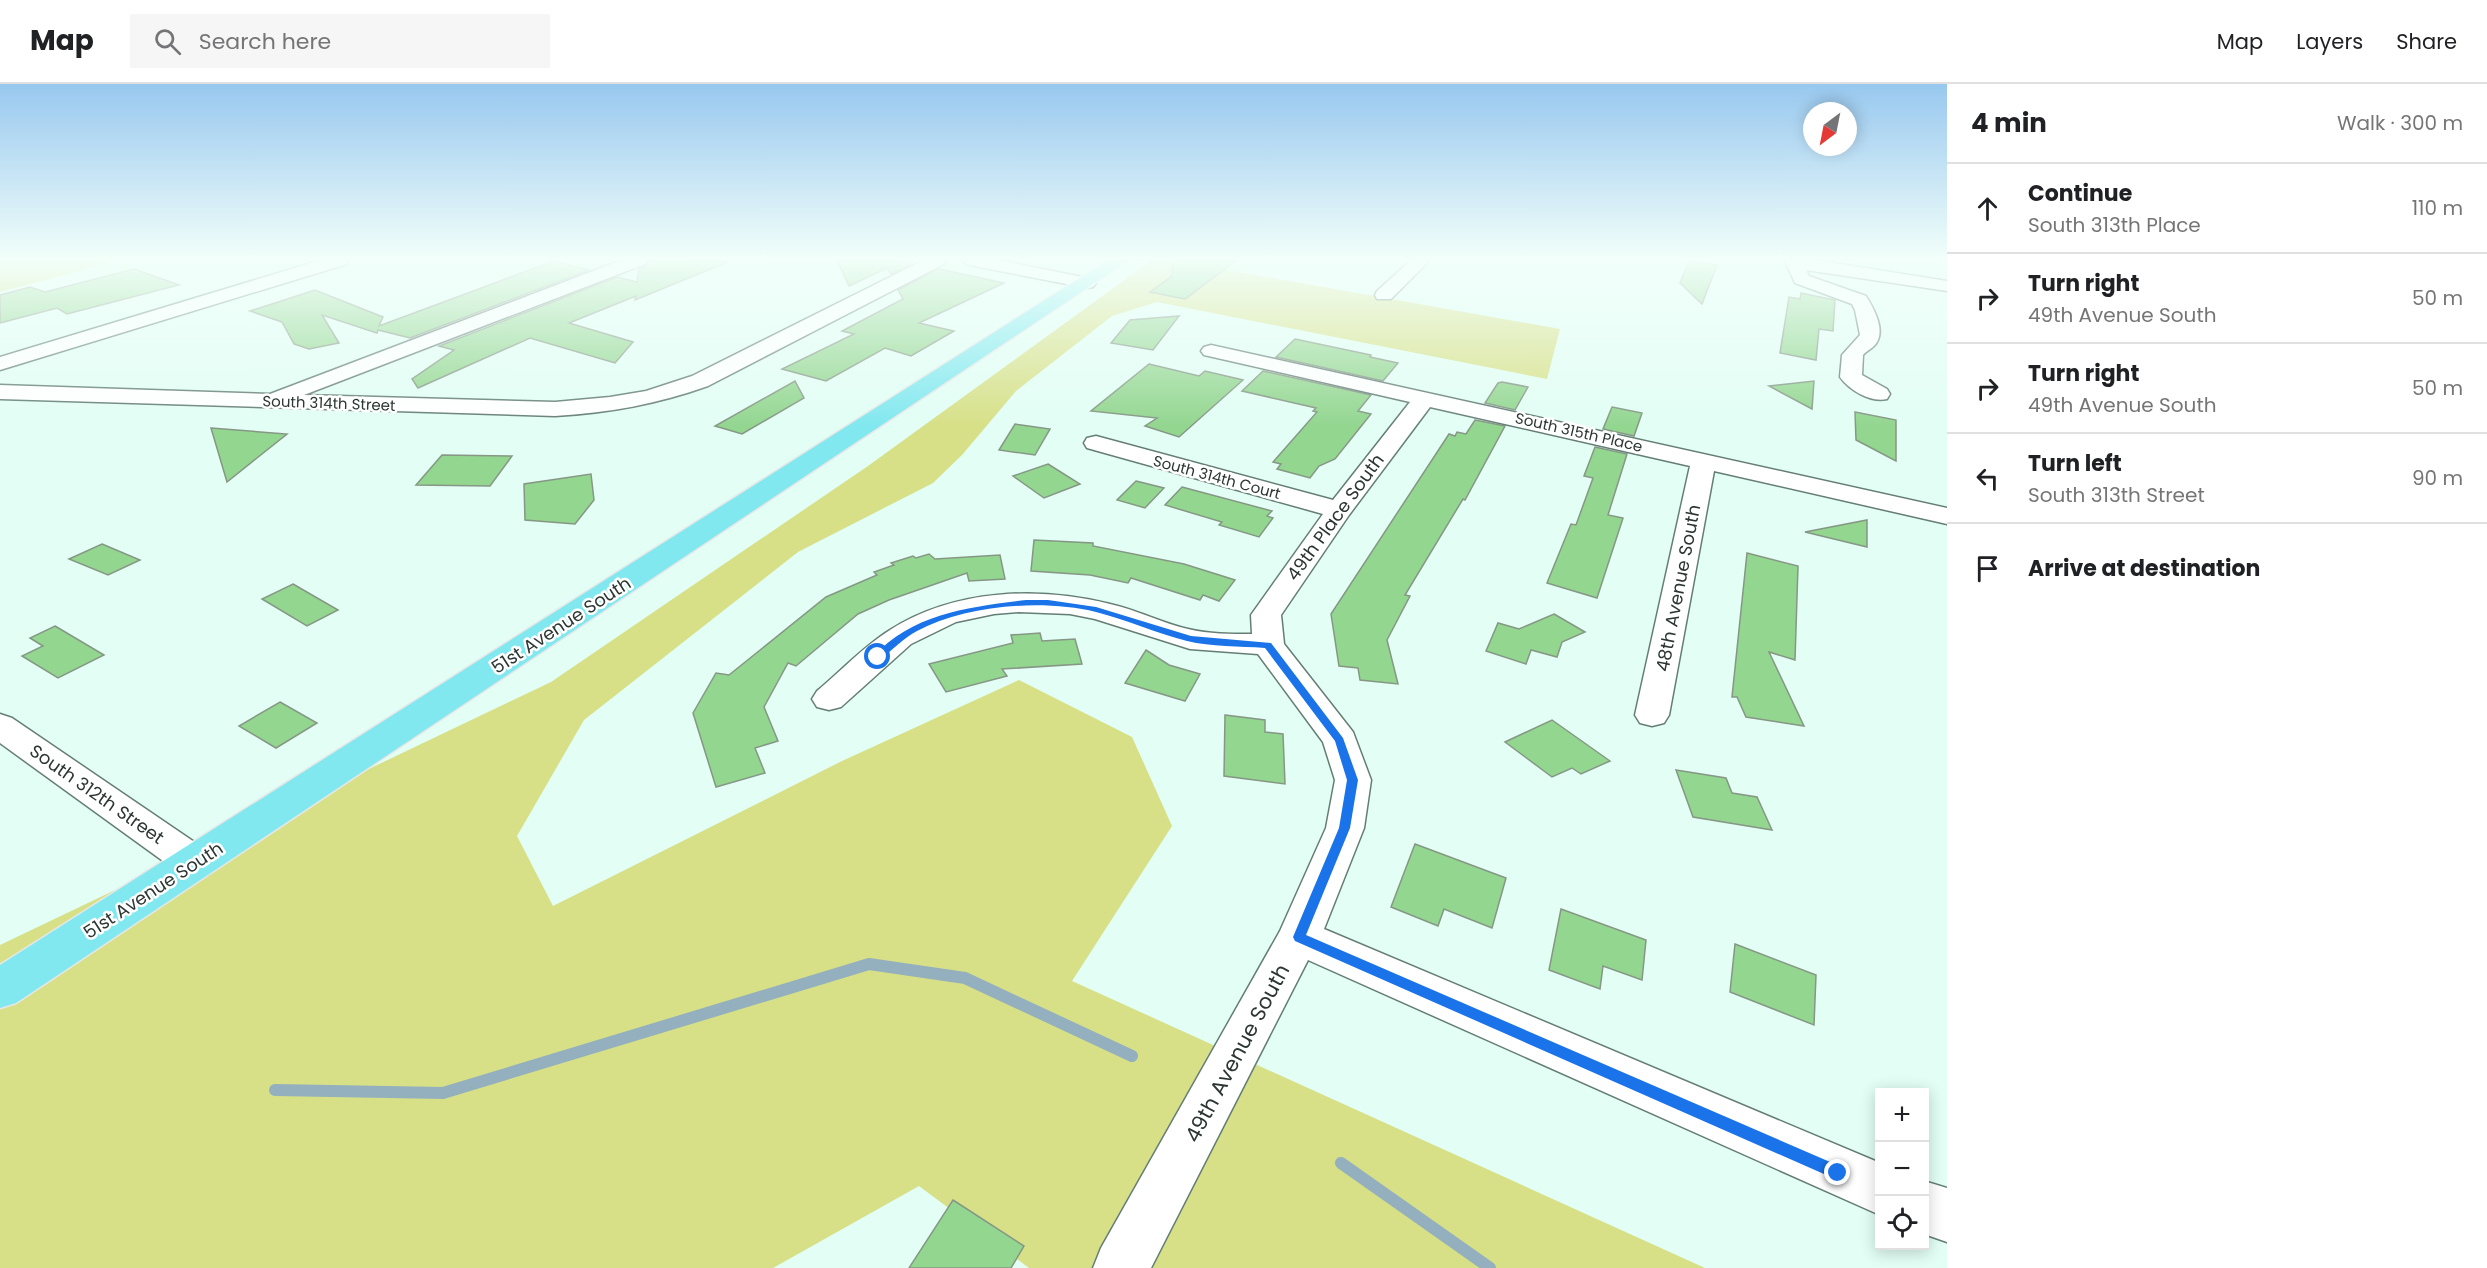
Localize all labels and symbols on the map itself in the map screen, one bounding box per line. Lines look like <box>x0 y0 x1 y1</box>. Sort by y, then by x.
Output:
north arrow <box>1803 102 1857 156</box>
street label: South 314th Street <box>262 390 396 416</box>
street label: South 315th Place <box>1513 407 1645 457</box>
street label: 49th Place South <box>1280 449 1390 585</box>
street label: South 314th Court <box>1151 450 1283 504</box>
street label: 48th Avenue South <box>1650 502 1706 674</box>
street label: 51st Avenue South <box>486 570 636 680</box>
route start <box>864 643 890 669</box>
street label: South 312th Street <box>25 738 169 850</box>
street label: 51st Avenue South <box>78 835 228 945</box>
street label: 49th Avenue South <box>1178 959 1296 1147</box>
route end <box>1824 1159 1850 1185</box>

